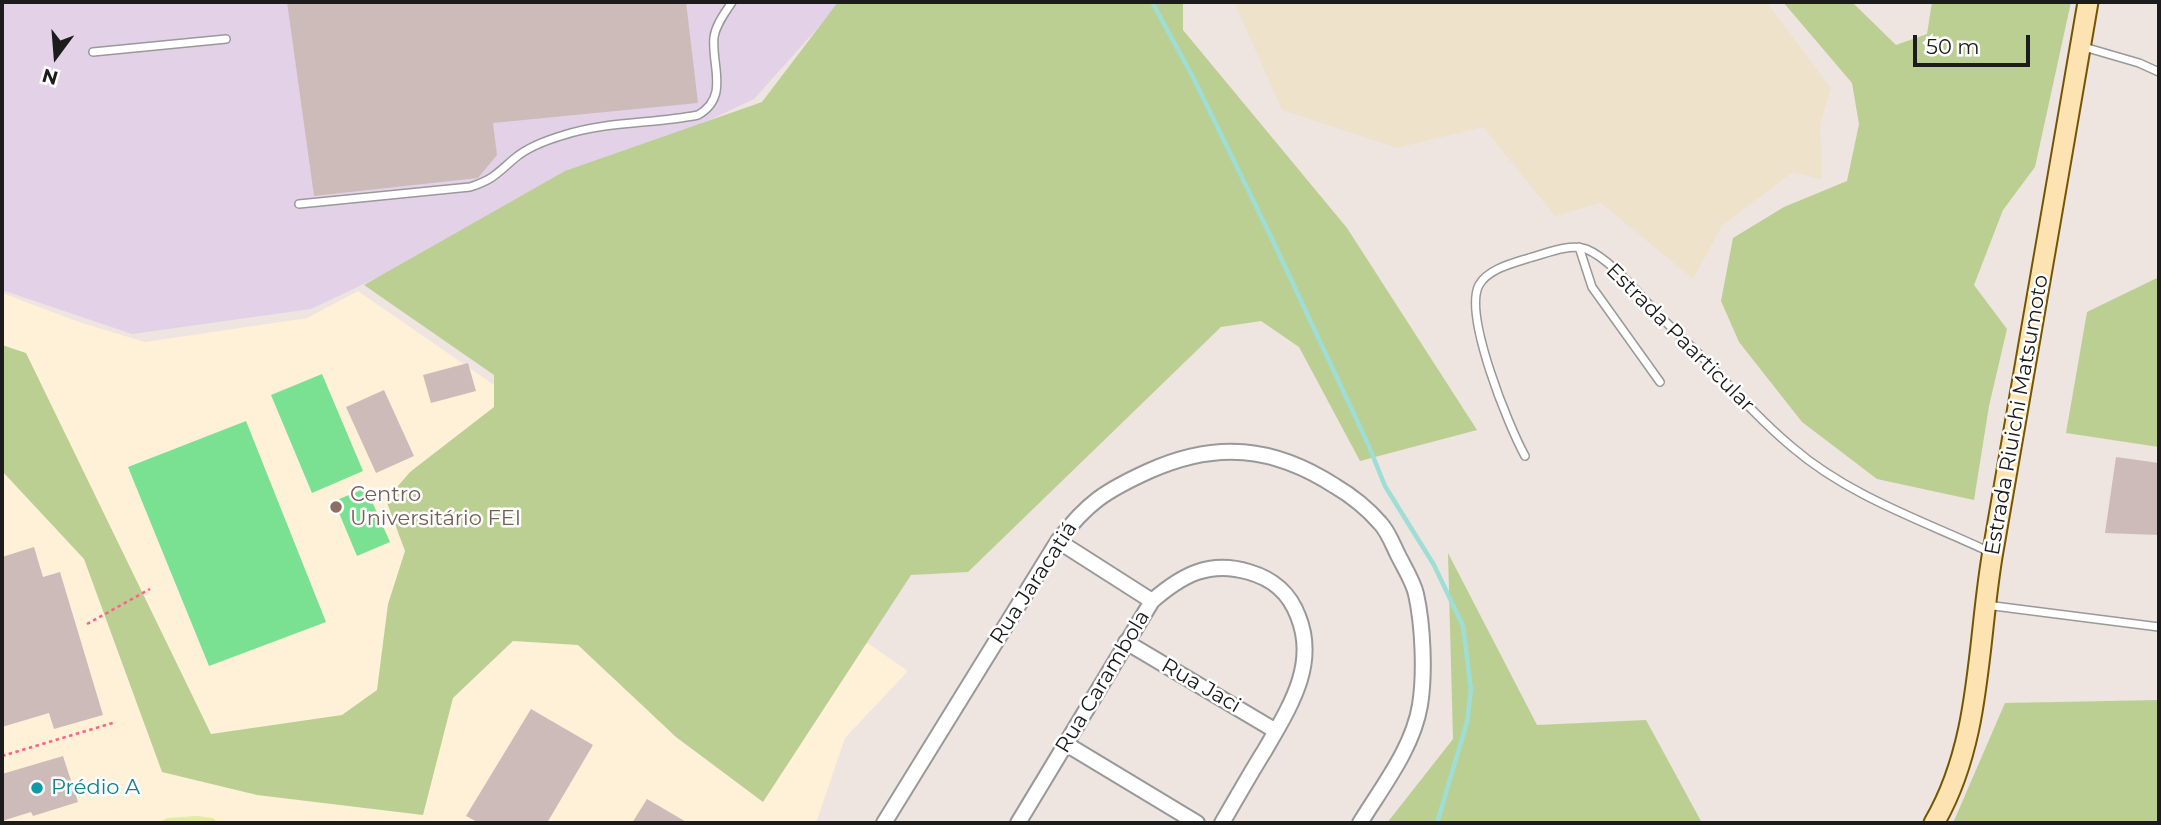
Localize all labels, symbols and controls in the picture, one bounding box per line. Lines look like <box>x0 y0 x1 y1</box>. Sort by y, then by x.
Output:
north arrow <box>21 21 91 91</box>
scale bar <box>1916 21 2033 65</box>
text: 50 m <box>1926 34 1980 59</box>
text: N <box>40 63 61 90</box>
street label: Estrada Paarticular <box>1601 259 1759 417</box>
street label: Estrada Riuichi Matsumoto <box>1980 273 2054 557</box>
place label: Centro Universitário FEI <box>350 482 521 532</box>
marker: Centro Universitário FEI <box>328 499 344 515</box>
street label: Rua Jaracatiá <box>985 517 1083 649</box>
street label: Rua Carambola <box>1050 606 1156 758</box>
street label: Rua Jaci <box>1157 653 1245 719</box>
place label: Prédio A <box>51 775 140 801</box>
marker: Prédio A <box>29 780 45 796</box>

